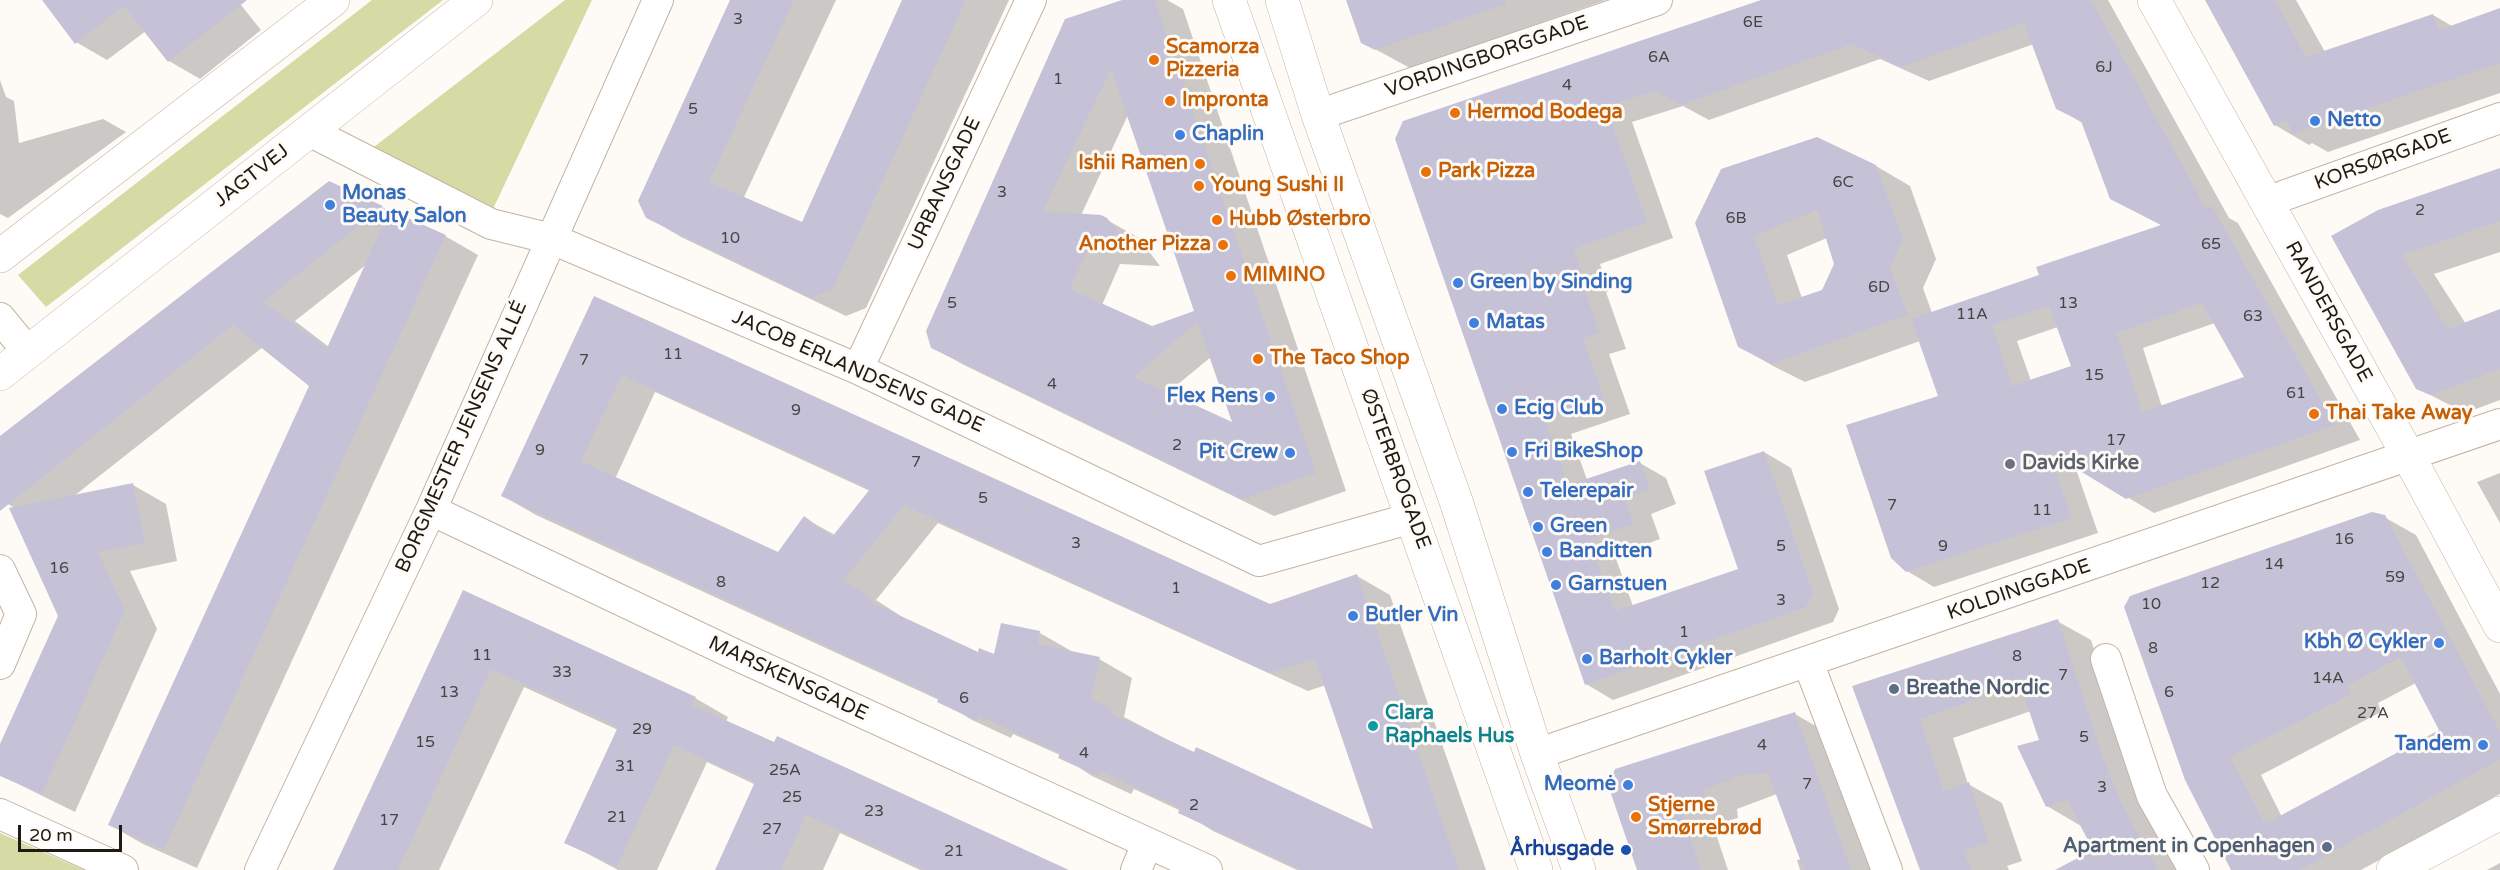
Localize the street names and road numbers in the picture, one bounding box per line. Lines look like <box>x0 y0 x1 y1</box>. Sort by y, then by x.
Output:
street label: VORDINGBORGGADE <box>1382 11 1592 103</box>
street label: URBANSGADE <box>904 113 986 255</box>
street label: KORSØRGADE <box>2311 124 2455 196</box>
street label: JAGTVEJ <box>210 139 294 213</box>
street label: RANDERSGADE <box>2279 237 2377 387</box>
street label: BORGMESTER JENSENS ALLÉ <box>391 297 533 577</box>
street label: JACOB ERLANDSENS GADE <box>728 305 988 439</box>
street label: ØSTERBROGADE <box>1355 385 1435 553</box>
street label: KOLDINGGADE <box>1944 554 2094 626</box>
street label: MARSKENSGADE <box>704 632 872 726</box>

